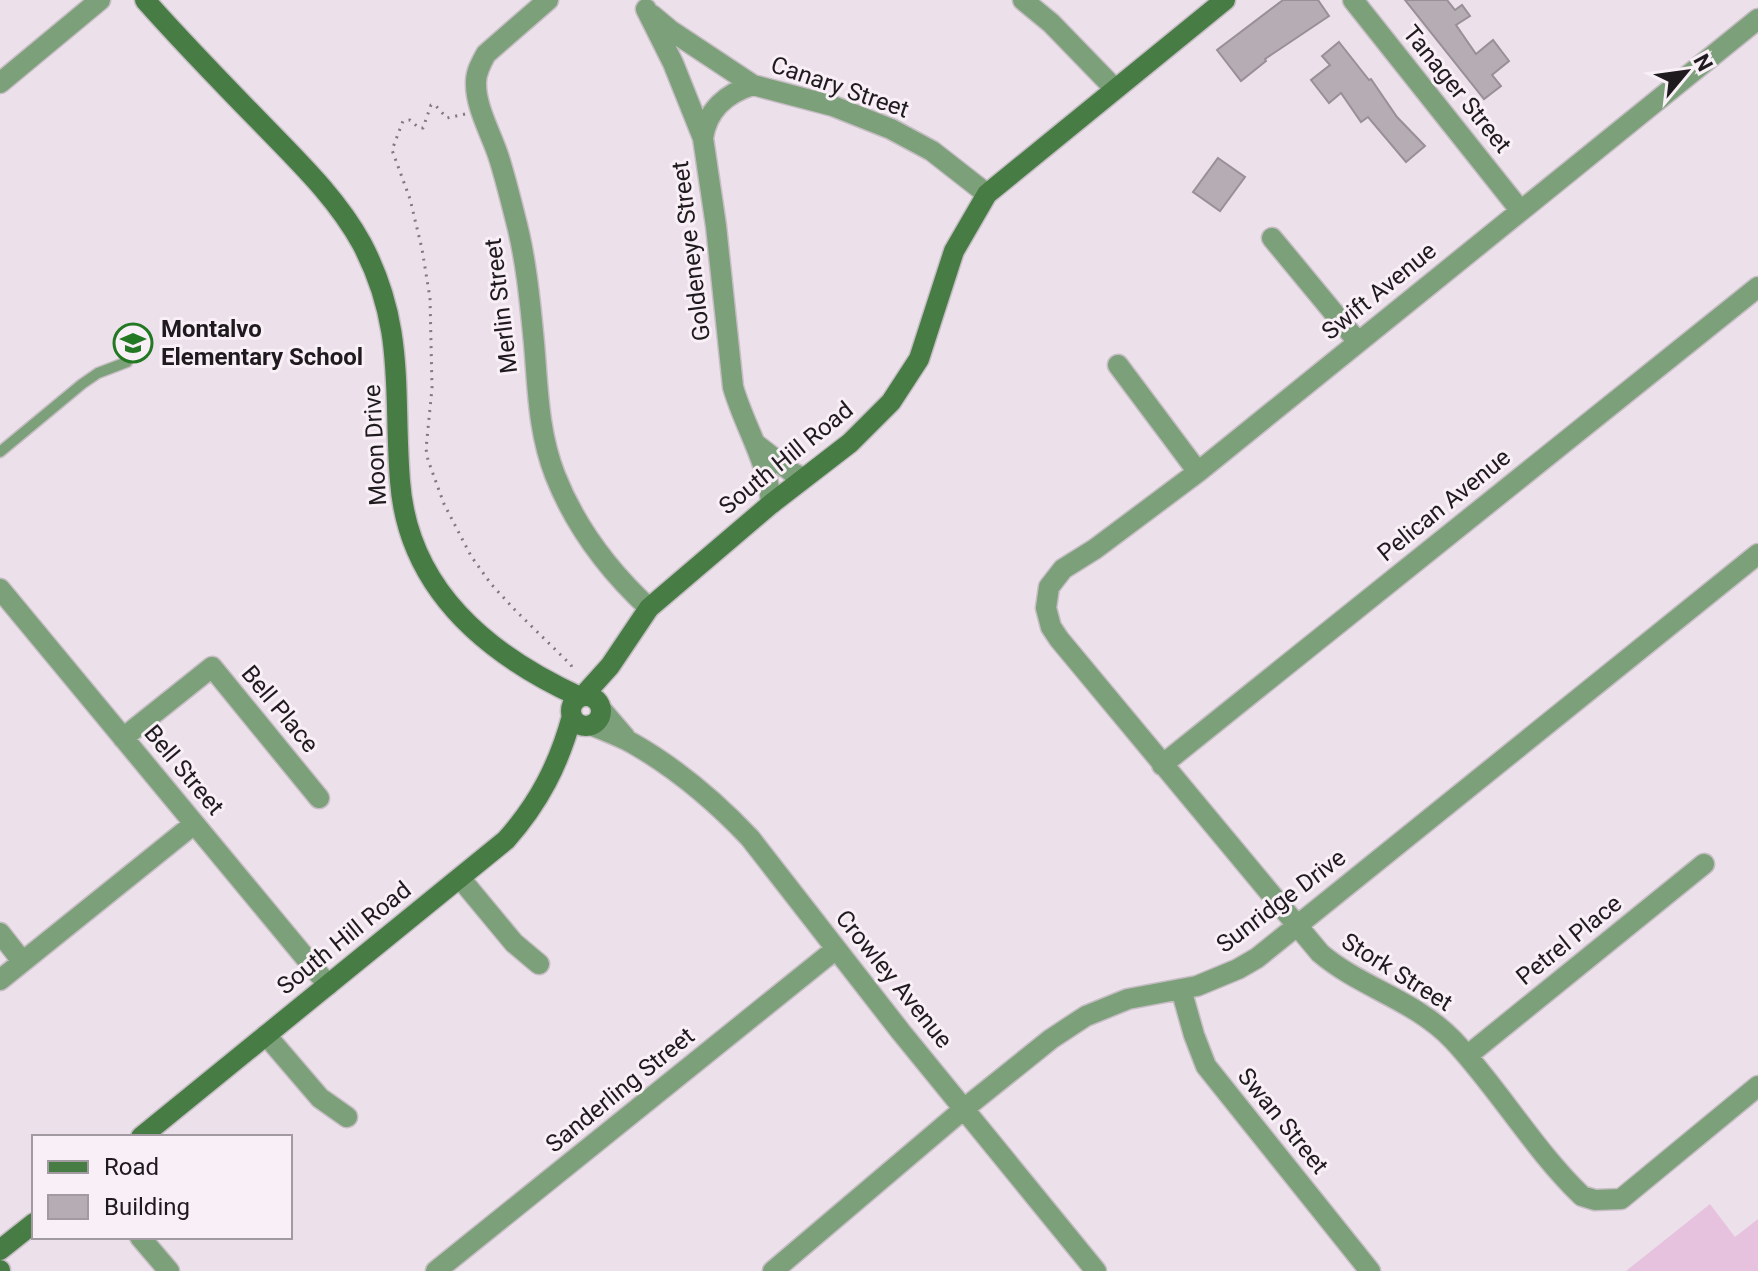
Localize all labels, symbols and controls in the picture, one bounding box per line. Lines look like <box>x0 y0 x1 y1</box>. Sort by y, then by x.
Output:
street label: Tanager Street <box>1397 20 1517 159</box>
north arrow <box>1646 32 1726 112</box>
street label: Canary Street <box>767 50 913 124</box>
text: N <box>1688 50 1718 75</box>
street label: Goldeneye Street <box>666 159 716 343</box>
street label: Swift Avenue <box>1316 236 1442 346</box>
street label: Merlin Street <box>479 237 523 375</box>
place label: Montalvo Elementary School <box>161 315 363 371</box>
school or university icon: Montalvo Elementary School <box>112 322 154 364</box>
street label: Moon Drive <box>358 384 392 506</box>
street label: South Hill Road <box>714 396 858 520</box>
street label: Pelican Avenue <box>1372 443 1516 567</box>
street label: Bell Place <box>236 660 324 758</box>
street label: Bell Street <box>138 719 230 821</box>
street label: Sunridge Drive <box>1211 843 1351 959</box>
street label: South Hill Road <box>272 876 416 1000</box>
street label: Petrel Place <box>1511 889 1627 991</box>
street label: Crowley Avenue <box>830 904 958 1054</box>
street label: Stork Street <box>1337 927 1458 1017</box>
street label: Sanderling Street <box>540 1022 700 1158</box>
street label: Swan Street <box>1232 1063 1334 1180</box>
legend <box>32 1135 292 1239</box>
text: Road <box>104 1153 159 1181</box>
text: Building <box>104 1193 190 1221</box>

